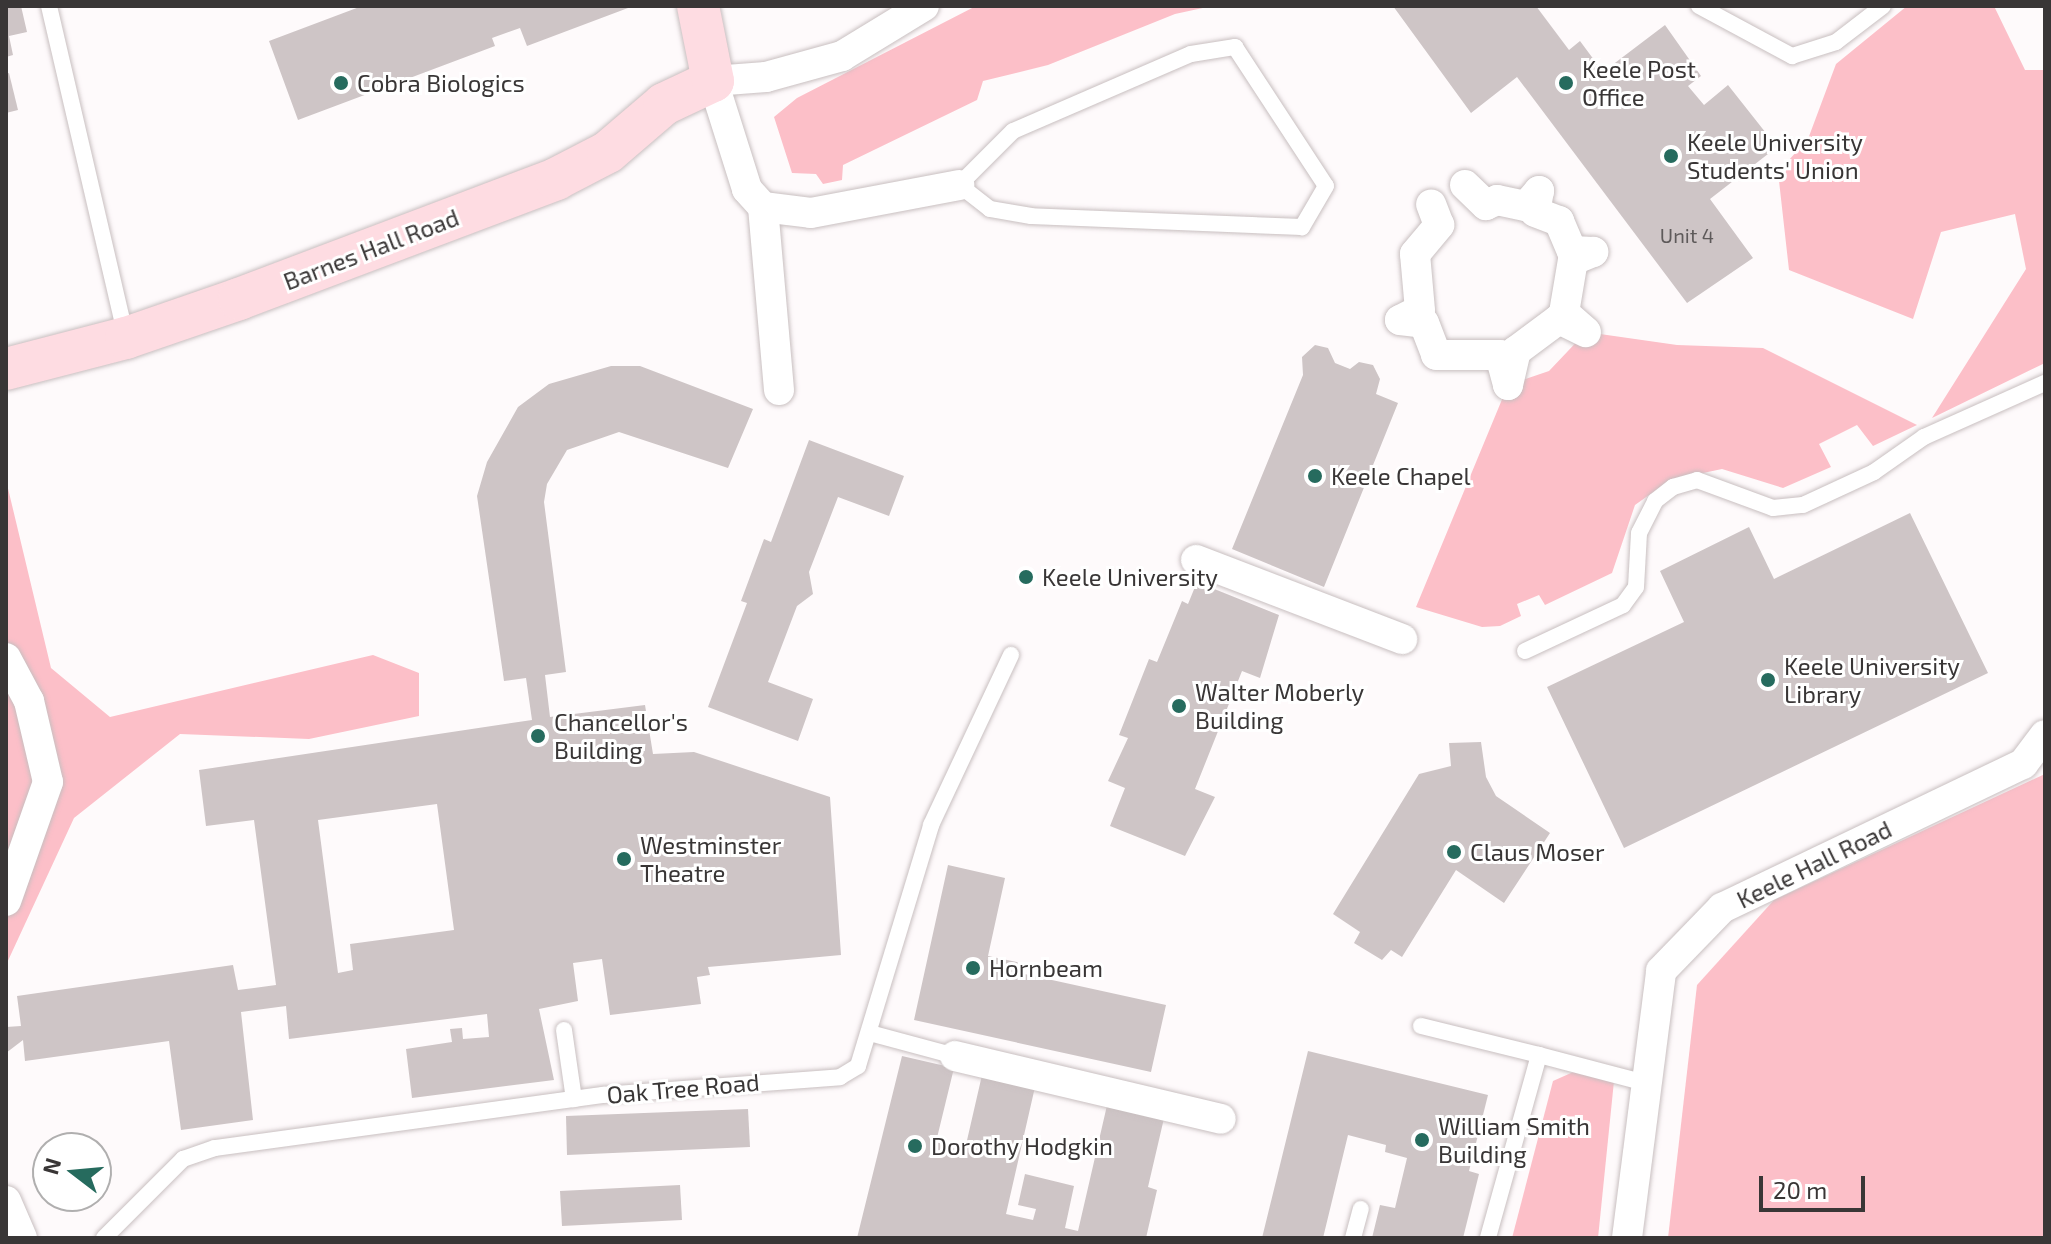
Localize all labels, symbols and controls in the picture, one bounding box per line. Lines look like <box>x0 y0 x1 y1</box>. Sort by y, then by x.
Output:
place label: Keele Post Office <box>1582 55 1696 111</box>
place label: Cobra Biologics <box>357 69 525 97</box>
marker: Cobra Biologics <box>332 74 350 92</box>
marker: Keele Post Office <box>1557 74 1575 92</box>
place label: Keele University Students' Union <box>1687 128 1863 184</box>
marker: Keele University Students' Union <box>1662 147 1680 165</box>
street label: Barnes Hall Road <box>279 202 463 296</box>
house number: Unit 4 <box>1660 223 1714 247</box>
place label: Keele Chapel <box>1331 462 1471 490</box>
marker: Keele Chapel <box>1306 467 1324 485</box>
place label: Keele University <box>1042 563 1218 591</box>
marker: Keele University <box>1017 568 1035 586</box>
place label: Keele University Library <box>1784 652 1960 708</box>
marker: Keele University Library <box>1759 671 1777 689</box>
place label: Walter Moberly Building <box>1195 678 1365 734</box>
marker: Walter Moberly Building <box>1170 697 1188 715</box>
place label: Chancellor's Building <box>554 708 688 764</box>
marker: Chancellor's Building <box>529 727 547 745</box>
street label: Keele Hall Road <box>1732 814 1896 914</box>
place label: Westminster Theatre <box>640 831 781 887</box>
place label: Claus Moser <box>1470 838 1605 866</box>
marker: Claus Moser <box>1445 843 1463 861</box>
marker: Westminster Theatre <box>615 850 633 868</box>
place label: Hornbeam <box>989 954 1103 982</box>
marker: Hornbeam <box>964 959 982 977</box>
street label: Oak Tree Road <box>605 1067 761 1109</box>
place label: William Smith Building <box>1438 1112 1590 1168</box>
marker: William Smith Building <box>1413 1131 1431 1149</box>
north arrow <box>32 1132 112 1212</box>
place label: Dorothy Hodgkin <box>931 1132 1114 1160</box>
marker: Dorothy Hodgkin <box>906 1137 924 1155</box>
text: N <box>36 1155 66 1177</box>
scale bar <box>1763 1160 1869 1210</box>
text: 20 m <box>1773 1175 1827 1204</box>

